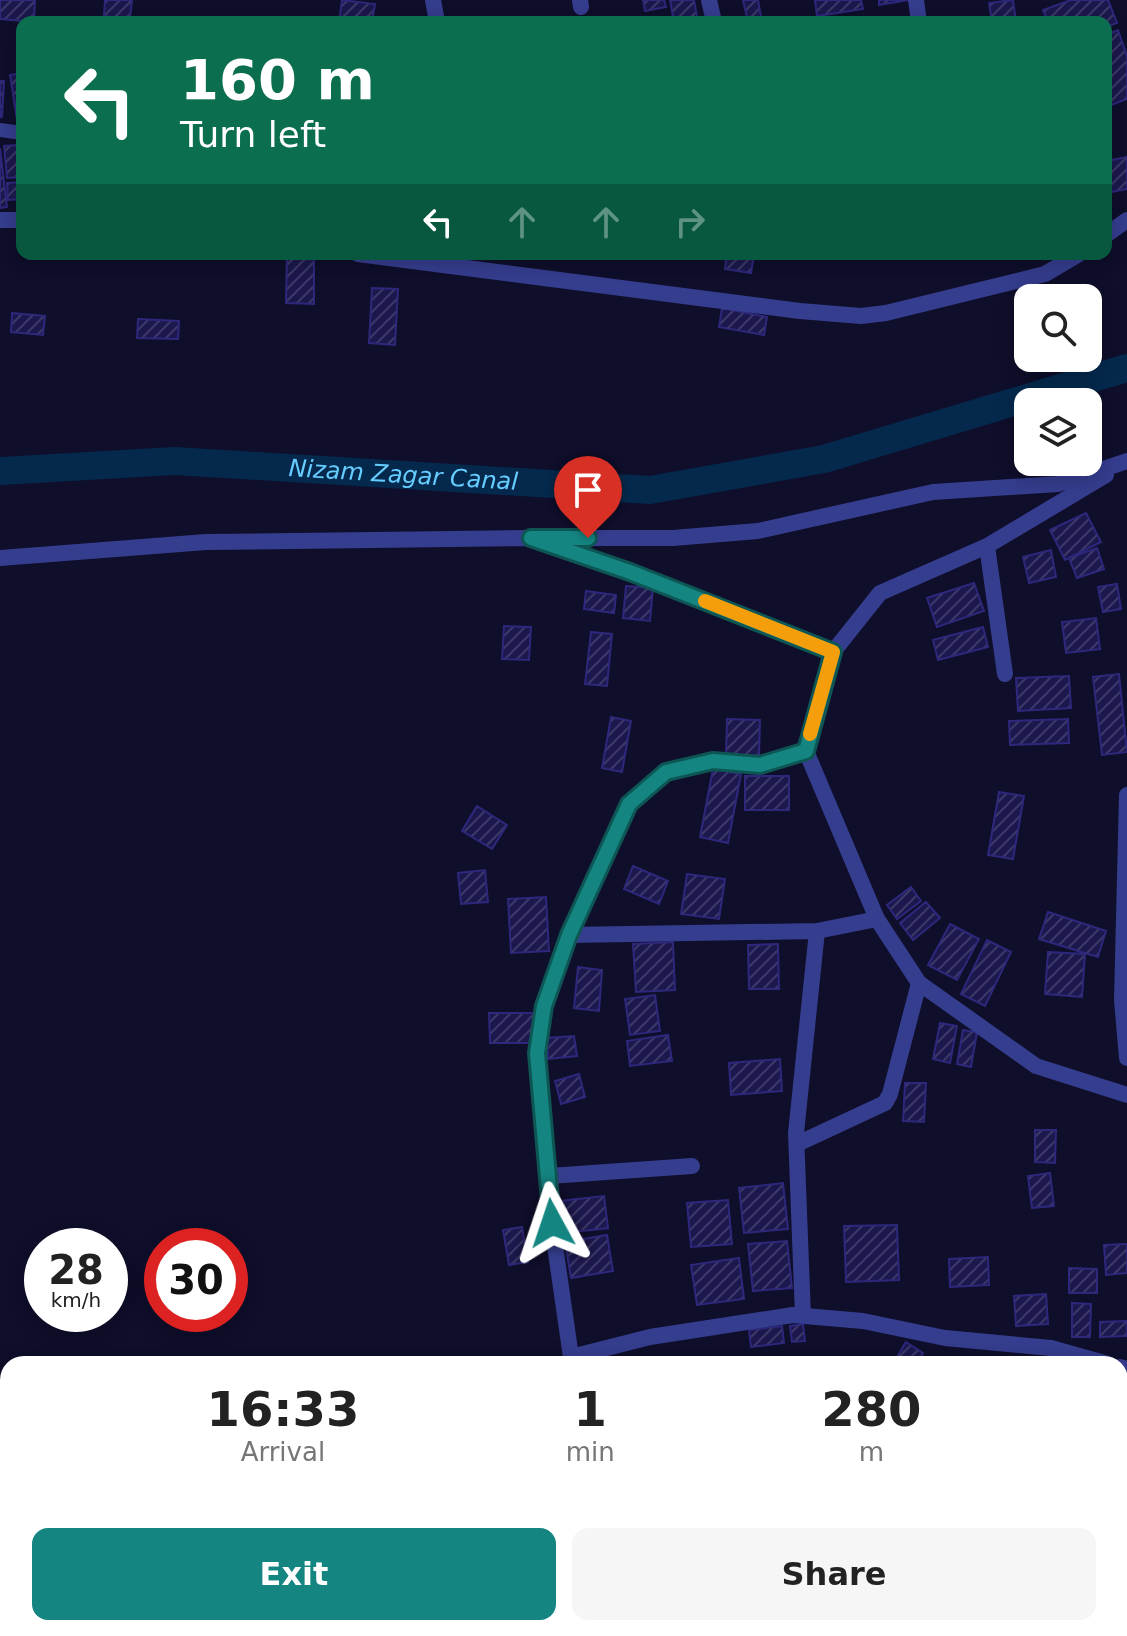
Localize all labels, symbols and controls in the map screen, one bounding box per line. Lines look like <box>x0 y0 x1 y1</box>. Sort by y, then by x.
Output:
text: 160 m <box>180 47 375 112</box>
icon: left <box>48 48 152 152</box>
text: Turn left <box>180 114 326 155</box>
icon: left <box>416 200 460 244</box>
icon: ahead <box>500 200 544 244</box>
icon: ahead <box>584 200 628 244</box>
icon: right <box>668 200 712 244</box>
map controls <box>1014 284 1102 476</box>
button: search <box>1014 284 1102 372</box>
button: layers <box>1014 388 1102 476</box>
water label: Nizam Zagar Canal <box>288 454 519 496</box>
pin <box>554 456 622 538</box>
icon: arrive <box>566 468 610 512</box>
position arrow <box>510 1181 594 1265</box>
speed limit sign: 30 <box>144 1228 248 1332</box>
text: 28 <box>48 1247 104 1293</box>
text: km/h <box>51 1288 101 1312</box>
text: 16:33 <box>206 1381 359 1437</box>
text: 1 <box>574 1381 607 1437</box>
text: 280 <box>821 1381 921 1437</box>
text: Arrival <box>241 1437 325 1467</box>
text: min <box>566 1437 615 1467</box>
text: m <box>859 1437 884 1467</box>
button: Exit <box>32 1528 556 1620</box>
button: Share <box>572 1528 1096 1620</box>

